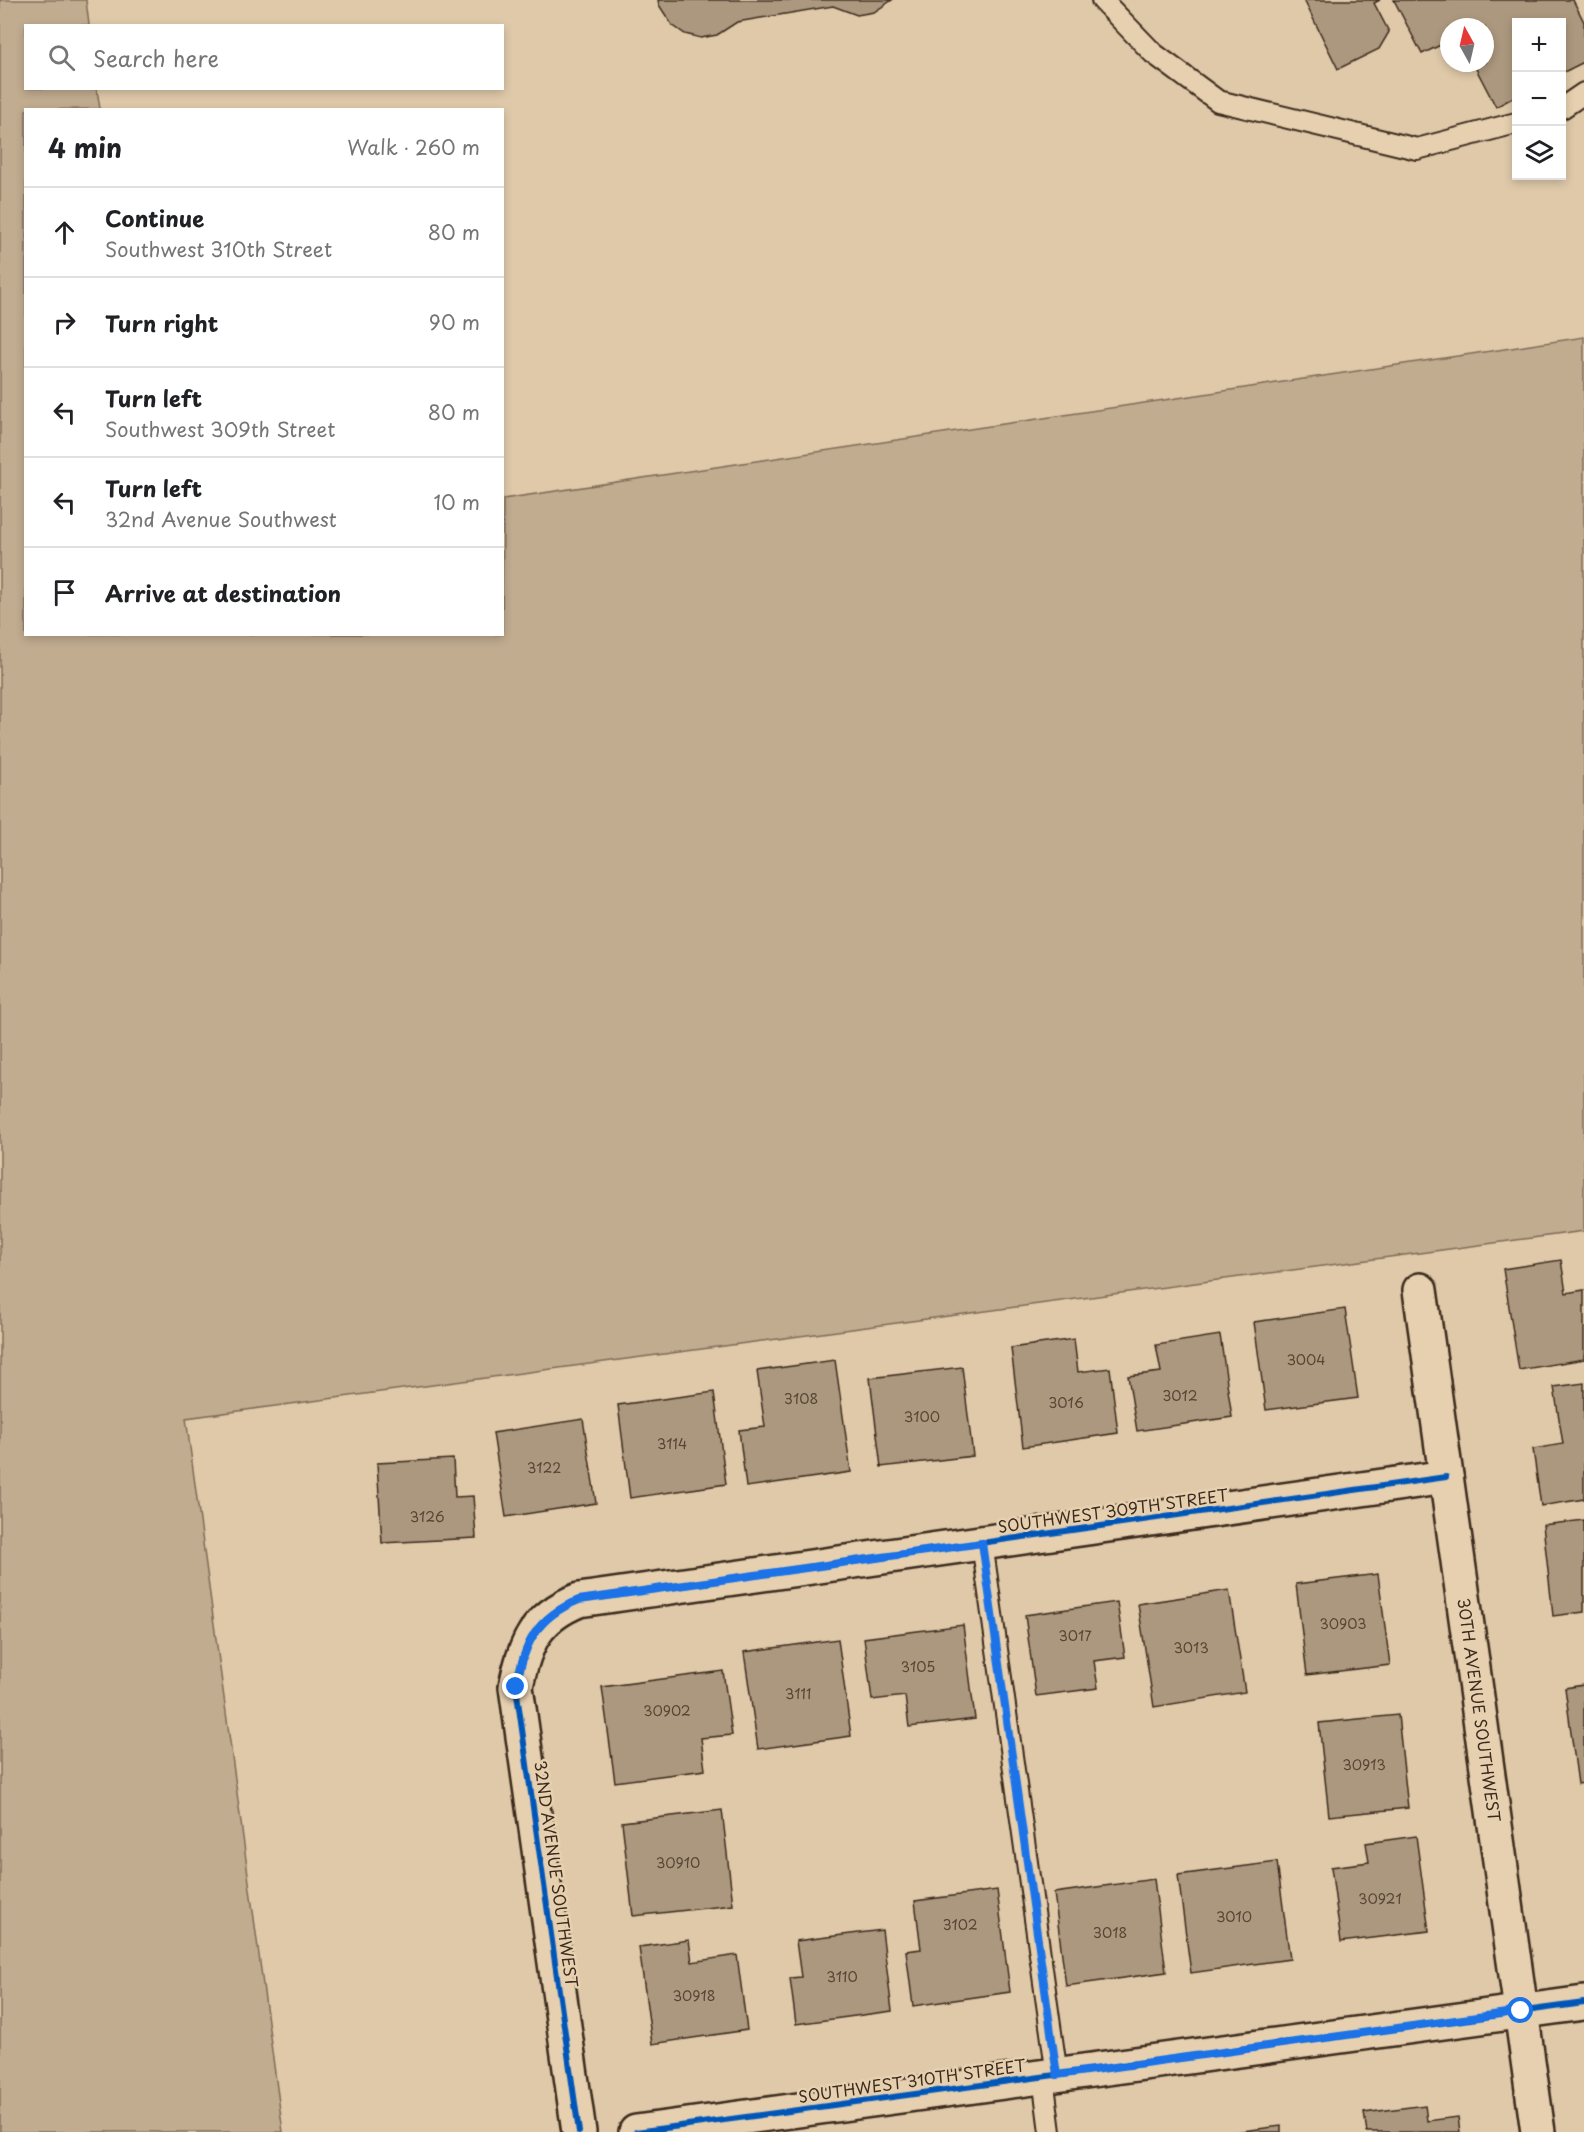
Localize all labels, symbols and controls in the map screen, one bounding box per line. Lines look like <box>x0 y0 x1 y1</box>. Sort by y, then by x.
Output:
north arrow <box>1440 18 1494 72</box>
map controls <box>1512 18 1566 180</box>
button: + <box>1512 18 1566 72</box>
search box <box>24 24 504 90</box>
icon: search <box>45 41 78 74</box>
text: Search here <box>93 41 219 74</box>
button: − <box>1512 72 1566 126</box>
button: layers <box>1512 126 1566 180</box>
text: 4 min <box>48 128 122 167</box>
text: Walk · 260 m <box>347 132 480 162</box>
text: Continue <box>105 201 204 234</box>
icon: ahead <box>48 216 81 249</box>
text: 80 m <box>428 217 480 247</box>
text: Southwest 310th Street <box>105 234 332 264</box>
icon: right <box>48 306 81 339</box>
text: Turn right <box>105 306 218 339</box>
text: 90 m <box>429 307 480 337</box>
text: Turn left <box>105 381 202 414</box>
icon: left <box>48 396 81 429</box>
text: 80 m <box>428 397 480 427</box>
text: Southwest 309th Street <box>105 414 335 444</box>
text: Turn left <box>105 471 202 504</box>
icon: left <box>48 486 81 519</box>
text: 10 m <box>433 487 480 517</box>
text: 32nd Avenue Southwest <box>105 504 337 534</box>
icon: arrive <box>48 576 81 609</box>
text: Arrive at destination <box>105 576 341 609</box>
house number: 3004 <box>1286 1349 1326 1370</box>
house number: 3012 <box>1162 1385 1198 1406</box>
house number: 3108 <box>784 1388 818 1409</box>
house number: 3016 <box>1048 1392 1084 1413</box>
house number: 3100 <box>904 1406 940 1427</box>
house number: 3114 <box>657 1433 687 1454</box>
house number: 3122 <box>527 1457 561 1478</box>
street label: SOUTHWEST 309TH STREET <box>996 1482 1230 1538</box>
house number: 3126 <box>409 1506 445 1527</box>
street label: 30TH AVENUE SOUTHWEST <box>1452 1596 1507 1823</box>
house number: 30903 <box>1320 1613 1366 1634</box>
house number: 3017 <box>1058 1625 1092 1646</box>
house number: 3013 <box>1173 1637 1209 1658</box>
house number: 3105 <box>901 1656 935 1677</box>
route end <box>502 1673 528 1699</box>
house number: 3111 <box>785 1683 811 1704</box>
house number: 30902 <box>643 1700 691 1721</box>
house number: 30913 <box>1342 1754 1386 1775</box>
street label: 32ND AVENUE SOUTHWEST <box>529 1759 585 1989</box>
house number: 30910 <box>656 1852 700 1873</box>
house number: 30921 <box>1358 1888 1402 1909</box>
house number: 3010 <box>1216 1906 1252 1927</box>
house number: 3102 <box>942 1914 978 1935</box>
house number: 3018 <box>1093 1922 1127 1943</box>
house number: 3110 <box>826 1966 858 1987</box>
house number: 30918 <box>672 1985 716 2006</box>
route start <box>1507 1997 1533 2023</box>
street label: SOUTHWEST 310TH STREET <box>797 2052 1027 2108</box>

